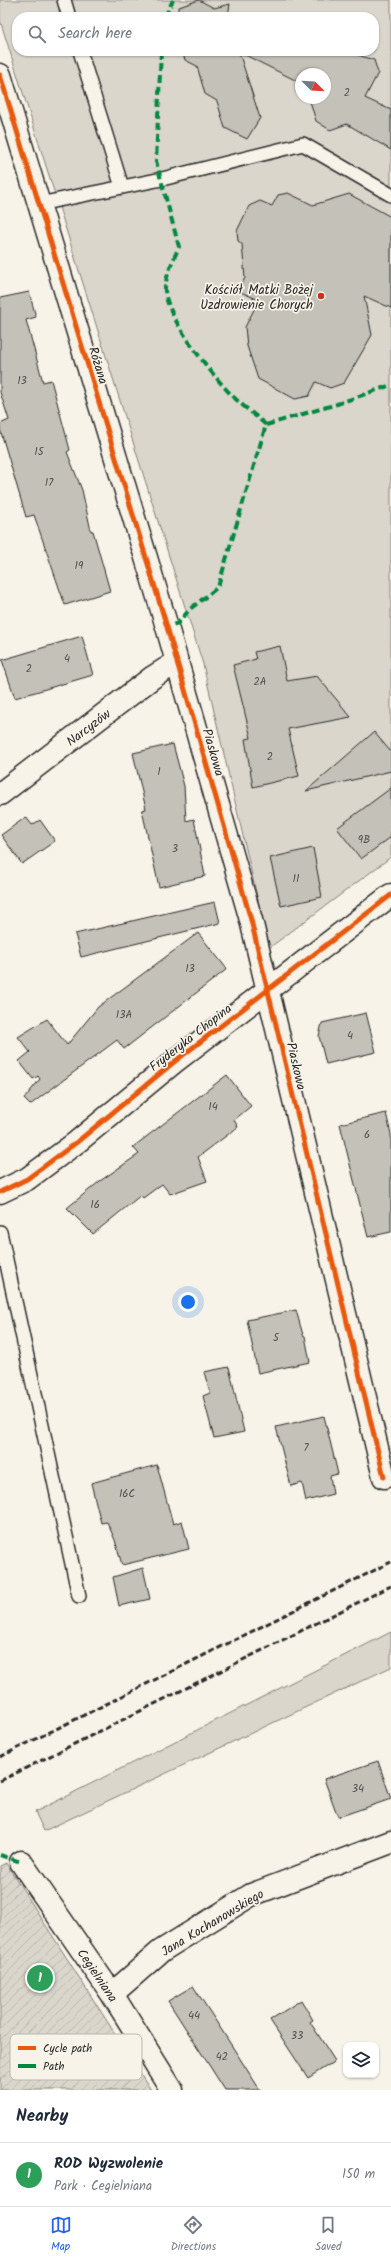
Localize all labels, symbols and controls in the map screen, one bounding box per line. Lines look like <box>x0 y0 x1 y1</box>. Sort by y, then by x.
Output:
search box <box>12 12 379 56</box>
text: Search here <box>58 22 132 46</box>
icon: search <box>26 23 48 45</box>
north arrow <box>295 68 331 104</box>
house number: 2 <box>344 84 350 102</box>
place label: Kościół Matki Bożej Uzdrowienie Chorych <box>200 280 314 316</box>
marker: Kościół Matki Bożej Uzdrowienie Chorych <box>316 291 326 301</box>
street label: Różana <box>82 344 113 387</box>
house number: 13 <box>17 372 27 390</box>
house number: 15 <box>34 443 45 461</box>
house number: 17 <box>45 474 54 492</box>
house number: 19 <box>75 557 84 575</box>
house number: 4 <box>64 650 70 668</box>
house number: 2 <box>26 660 32 678</box>
house number: 2A <box>253 673 267 691</box>
street label: Narcyzów <box>62 704 116 752</box>
street label: Piaskowa <box>196 726 229 779</box>
house number: 2 <box>267 748 273 766</box>
house number: 1 <box>157 763 161 781</box>
house number: 9B <box>358 831 370 849</box>
house number: 3 <box>172 840 178 858</box>
house number: 11 <box>293 870 299 888</box>
house number: 13 <box>185 960 195 978</box>
street label: Fryderyka Chopina <box>145 999 237 1077</box>
house number: 13A <box>116 1006 133 1024</box>
house number: 4 <box>347 1027 353 1045</box>
street label: Piaskowa <box>280 1040 311 1092</box>
house number: 14 <box>208 1098 218 1116</box>
house number: 6 <box>364 1126 370 1144</box>
house number: 16 <box>90 1196 100 1214</box>
your location <box>178 1292 198 1312</box>
house number: 5 <box>273 1329 280 1347</box>
house number: 7 <box>303 1439 309 1457</box>
house number: 16C <box>119 1485 135 1503</box>
house number: 34 <box>352 1780 364 1798</box>
street label: Jana Kochanowskiego <box>157 1884 268 1962</box>
street label: Cegielniana <box>71 1945 123 2007</box>
pin: 1 <box>27 1963 53 1993</box>
house number: 44 <box>188 2007 200 2025</box>
house number: 33 <box>291 2027 303 2045</box>
legend <box>10 2034 142 2080</box>
text: Cycle path <box>43 2040 92 2058</box>
map controls <box>343 2042 379 2078</box>
button: layers <box>343 2042 379 2078</box>
house number: 42 <box>216 2048 228 2066</box>
text: Path <box>43 2058 64 2076</box>
text: Nearby <box>16 2103 68 2130</box>
text: ROD Wyzwolenie <box>54 2152 163 2176</box>
text: 1 <box>27 2164 31 2185</box>
text: 150 m <box>342 2164 375 2185</box>
text: Park · Cegielniana <box>54 2176 152 2197</box>
tab: Map <box>50 2214 72 2256</box>
tab: Directions <box>171 2214 216 2256</box>
tab: Saved <box>315 2214 341 2256</box>

